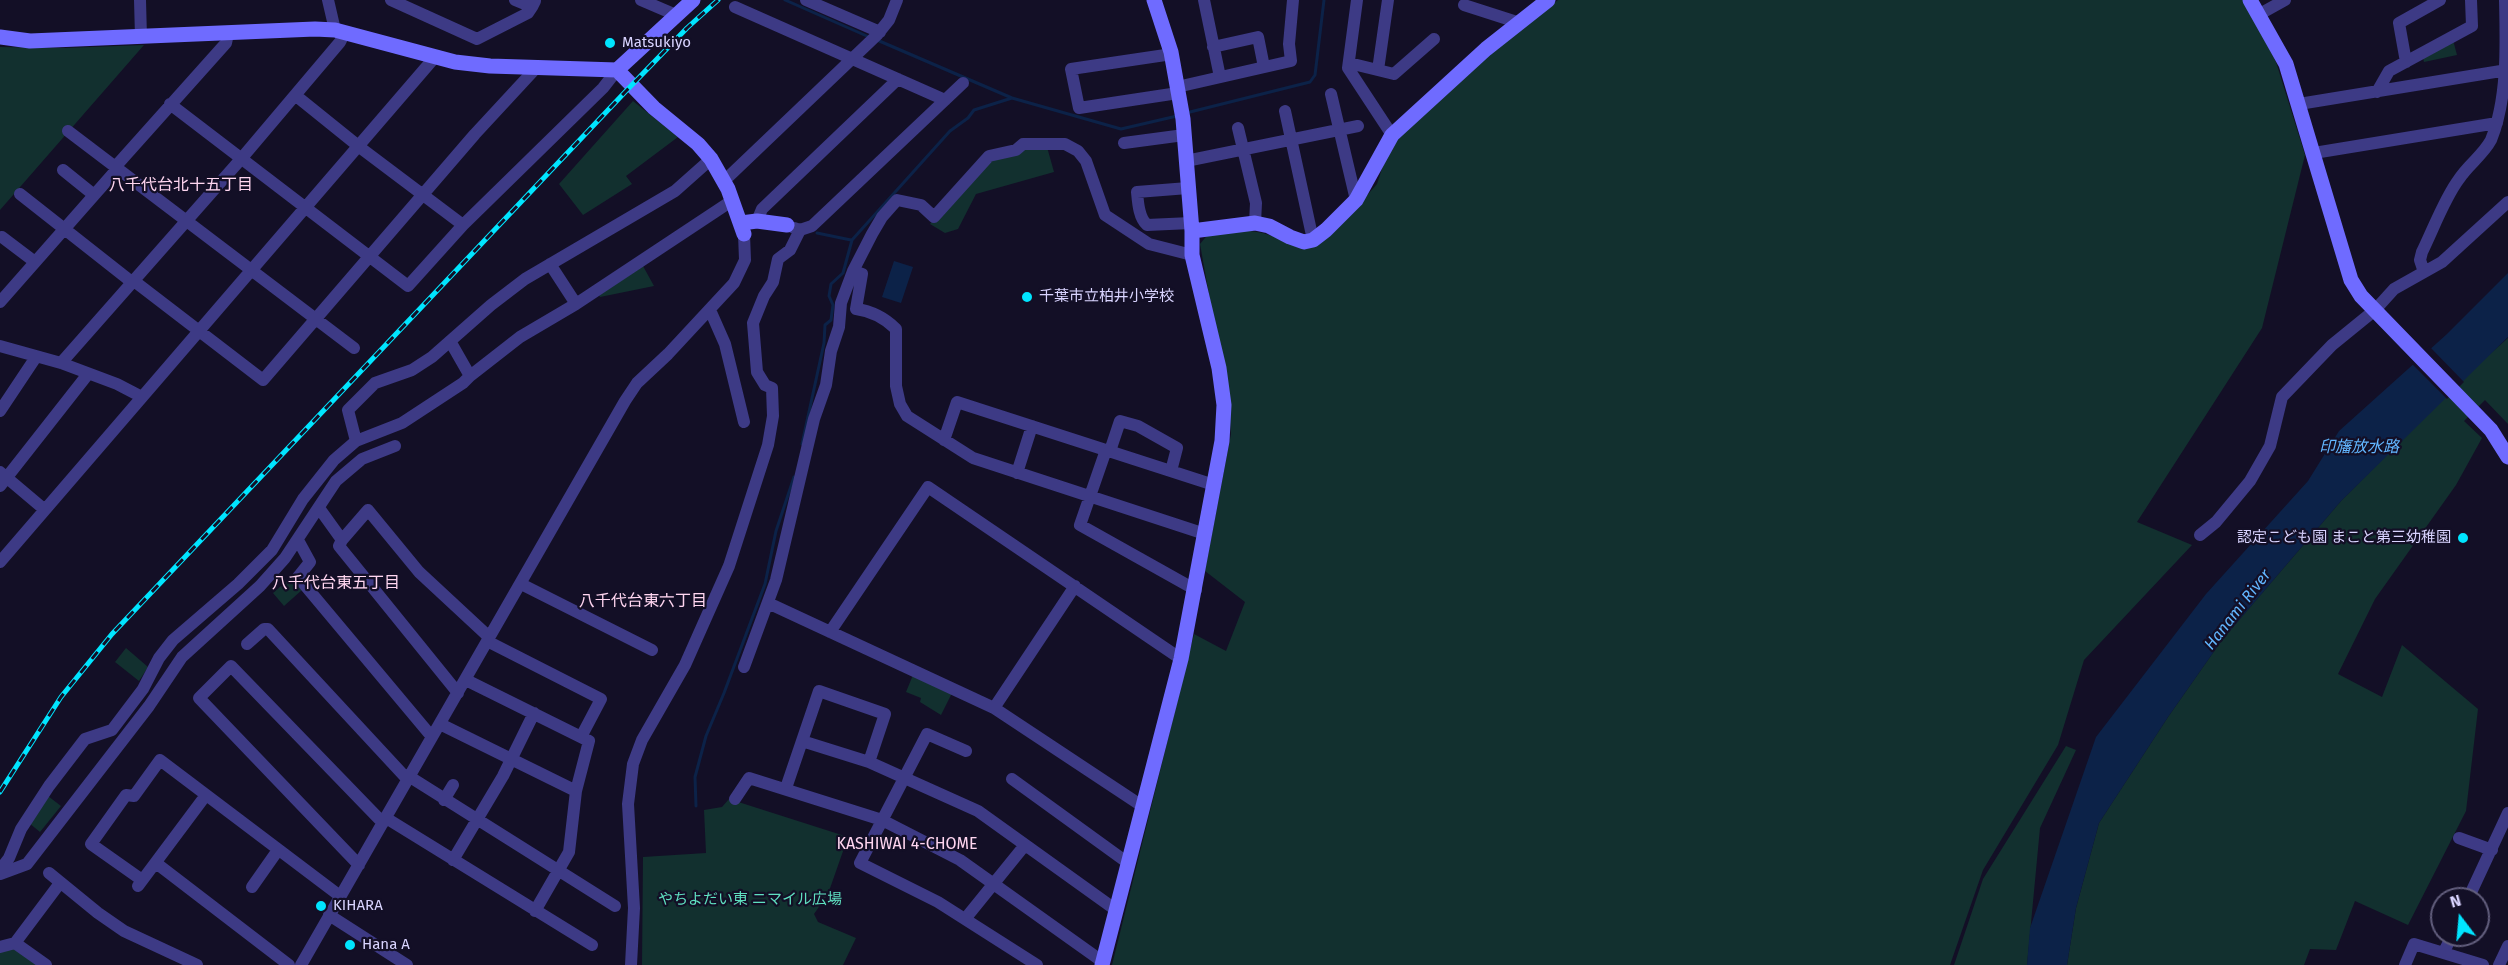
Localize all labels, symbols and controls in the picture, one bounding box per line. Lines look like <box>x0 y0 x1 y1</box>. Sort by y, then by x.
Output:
place label: Matsukiyo <box>622 34 691 52</box>
marker: Matsukiyo <box>603 36 617 50</box>
district label: 八千代台北十五丁目 <box>109 176 253 196</box>
place label: 千葉市立柏井小学校 <box>1039 288 1174 306</box>
marker: 千葉市立柏井小学校 <box>1020 290 1034 304</box>
water label: 印旛放水路 <box>2319 438 2399 458</box>
place label: 認定こども園 まこと第三幼稚園 <box>2237 529 2451 547</box>
marker: 認定こども園 まこと第三幼稚園 <box>2456 531 2470 545</box>
water label: Hanami River <box>2201 566 2275 654</box>
district label: 八千代台東五丁目 <box>272 574 400 594</box>
district label: 八千代台東六丁目 <box>579 592 707 612</box>
district label: KASHIWAI 4-CHOME <box>824 835 990 855</box>
north arrow <box>2430 887 2490 947</box>
park label: やちよだい東 ニマイル広場 <box>658 891 842 909</box>
text: N <box>2448 891 2463 912</box>
place label: KIHARA <box>333 897 383 915</box>
marker: KIHARA <box>314 899 328 913</box>
place label: Hana A <box>362 936 410 954</box>
marker: Hana A <box>343 938 357 952</box>

